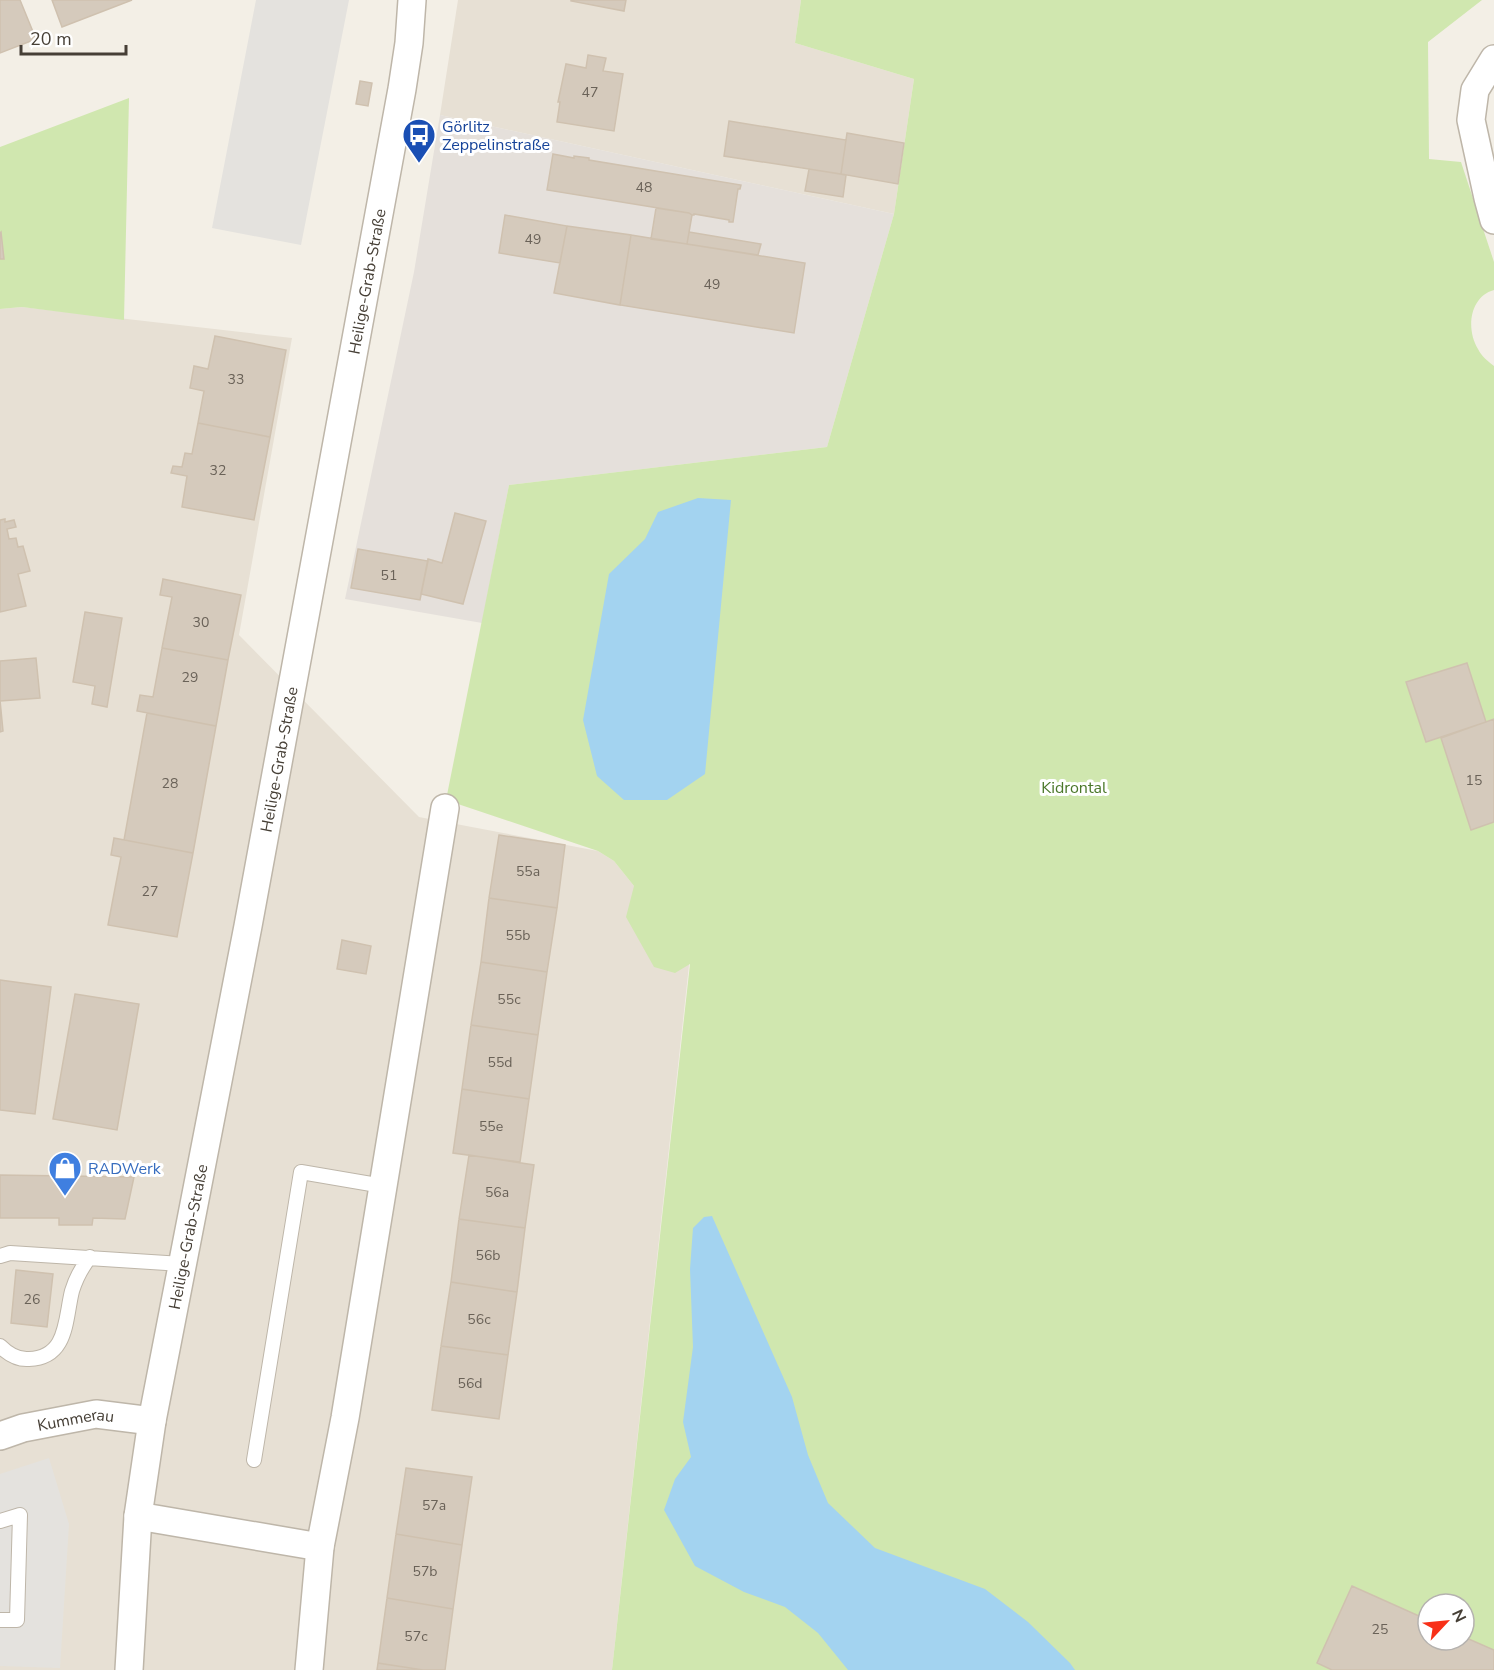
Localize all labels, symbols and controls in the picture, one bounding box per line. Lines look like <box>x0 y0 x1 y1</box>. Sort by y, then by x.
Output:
scale bar <box>21 18 126 56</box>
text: 20 m <box>30 27 72 51</box>
house number: 47 <box>582 83 598 102</box>
place label: Görlitz Zeppelinstraße <box>442 116 550 156</box>
bus stop icon: Görlitz Zeppelinstraße <box>401 117 437 164</box>
house number: 48 <box>636 178 652 197</box>
street label: Heilige-Grab-Straße <box>343 207 392 356</box>
house number: 49 <box>525 230 541 249</box>
house number: 49 <box>704 275 720 294</box>
house number: 33 <box>228 370 244 389</box>
house number: 32 <box>210 461 226 480</box>
house number: 51 <box>381 566 397 585</box>
house number: 30 <box>193 613 209 632</box>
house number: 29 <box>182 668 198 687</box>
street label: Heilige-Grab-Straße <box>255 685 304 834</box>
house number: 15 <box>1466 771 1482 790</box>
house number: 28 <box>162 774 178 793</box>
park label: Kidrontal <box>1041 777 1107 799</box>
house number: 55a <box>516 862 540 881</box>
house number: 27 <box>142 882 158 901</box>
house number: 55b <box>506 926 530 945</box>
house number: 55c <box>497 990 521 1009</box>
house number: 55d <box>488 1053 512 1072</box>
house number: 55e <box>479 1117 503 1136</box>
shop icon: RADWerk <box>47 1150 83 1197</box>
place label: RADWerk <box>88 1158 162 1180</box>
street label: Heilige-Grab-Straße <box>164 1162 214 1311</box>
house number: 56a <box>485 1183 509 1202</box>
house number: 56b <box>476 1246 500 1265</box>
house number: 26 <box>24 1290 40 1309</box>
house number: 56c <box>467 1310 491 1329</box>
house number: 56d <box>458 1374 482 1393</box>
street label: Kummerau <box>36 1404 115 1437</box>
house number: 57a <box>422 1496 446 1515</box>
house number: 57b <box>413 1562 437 1581</box>
north arrow <box>1416 1592 1476 1652</box>
text: N <box>1446 1606 1471 1626</box>
house number: 25 <box>1372 1620 1388 1639</box>
house number: 57c <box>404 1627 428 1646</box>

